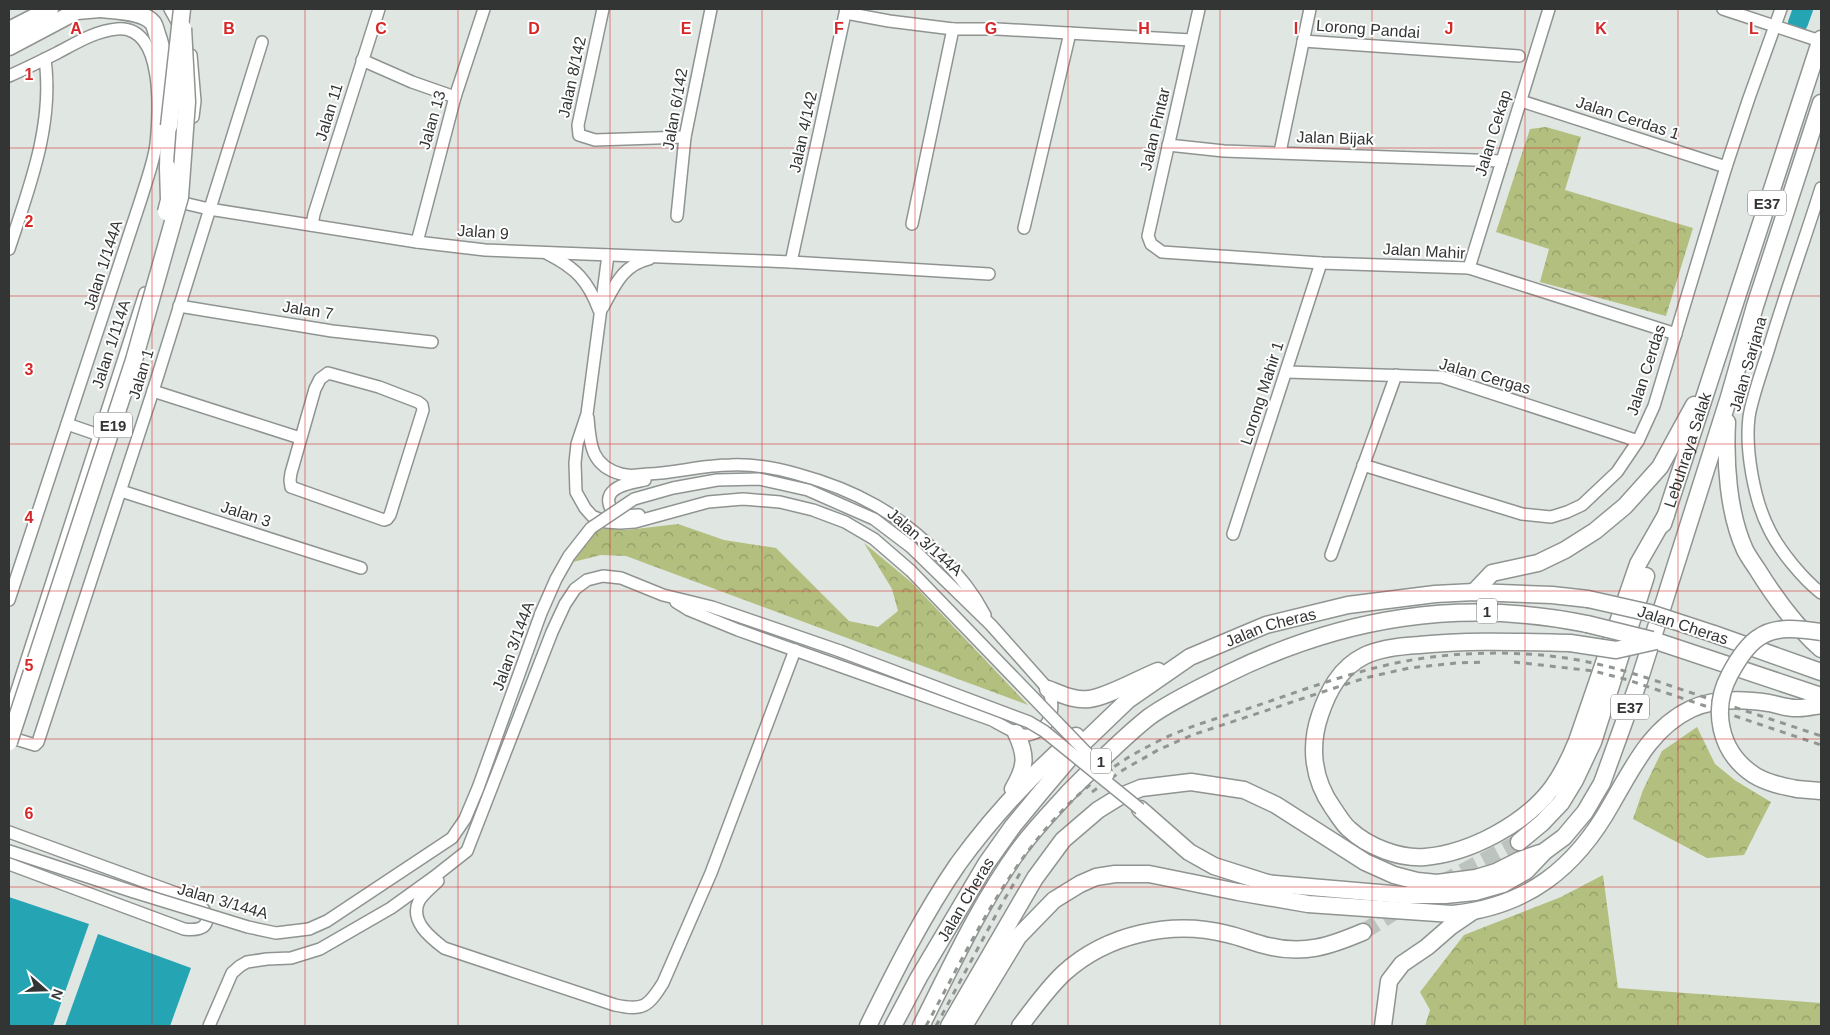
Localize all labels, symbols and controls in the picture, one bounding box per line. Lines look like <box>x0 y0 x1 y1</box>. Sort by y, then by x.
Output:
street label: Lorong Pandai <box>1315 17 1421 41</box>
text: A <box>70 20 82 37</box>
text: B <box>223 20 235 37</box>
text: C <box>375 20 387 37</box>
text: D <box>528 20 540 37</box>
text: E <box>681 20 692 37</box>
text: F <box>834 20 844 37</box>
text: G <box>985 20 997 37</box>
text: H <box>1138 20 1150 37</box>
text: I <box>1294 20 1298 37</box>
text: J <box>1445 20 1453 37</box>
text: K <box>1595 20 1607 37</box>
text: L <box>1749 20 1759 37</box>
street label: Jalan 8/142 <box>555 35 589 119</box>
text: 1 <box>25 66 34 83</box>
street label: Jalan 6/142 <box>659 67 691 151</box>
street label: Jalan 11 <box>312 81 346 143</box>
street label: Jalan Pintar <box>1137 85 1173 172</box>
street label: Jalan 13 <box>415 88 449 151</box>
street label: Jalan Cekap <box>1472 88 1514 178</box>
street label: Jalan 4/142 <box>786 90 820 174</box>
street label: Jalan Cerdas 1 <box>1574 93 1682 143</box>
street label: Jalan Bijak <box>1296 128 1375 148</box>
road number: E37 <box>1748 190 1786 216</box>
text: 2 <box>25 213 34 230</box>
street label: Jalan 1/144A <box>80 218 126 312</box>
street label: Jalan 9 <box>457 222 509 242</box>
street label: Jalan Mahir <box>1382 240 1466 262</box>
street label: Jalan 1/114A <box>89 297 133 390</box>
street label: Jalan 7 <box>281 298 335 322</box>
street label: Jalan Sarjana <box>1726 315 1770 413</box>
street label: Jalan Cerdas <box>1623 323 1669 417</box>
street label: Lorong Mahir 1 <box>1237 339 1287 447</box>
street label: Jalan 1 <box>125 347 157 401</box>
street label: Jalan Cergas <box>1437 355 1533 397</box>
text: 3 <box>25 361 34 378</box>
street label: Lebuhraya Salak <box>1660 389 1714 510</box>
road number: E19 <box>94 412 132 438</box>
street label: Jalan 3 <box>219 498 273 530</box>
street label: Jalan 3/144A <box>884 505 966 579</box>
text: 4 <box>25 509 34 526</box>
road number: 1 <box>1477 598 1497 624</box>
street label: Jalan 3/144A <box>489 599 537 693</box>
street label: Jalan Cheras <box>1636 602 1730 648</box>
street label: Jalan Cheras <box>1223 605 1318 650</box>
text: 5 <box>25 657 34 674</box>
road number: E37 <box>1611 694 1649 720</box>
road number: 1 <box>1091 748 1111 774</box>
text: 6 <box>25 805 34 822</box>
street label: Jalan Cheras <box>934 854 997 944</box>
street label: Jalan 3/144A <box>176 880 271 922</box>
north arrow <box>20 965 70 1015</box>
text: N <box>48 987 66 1002</box>

